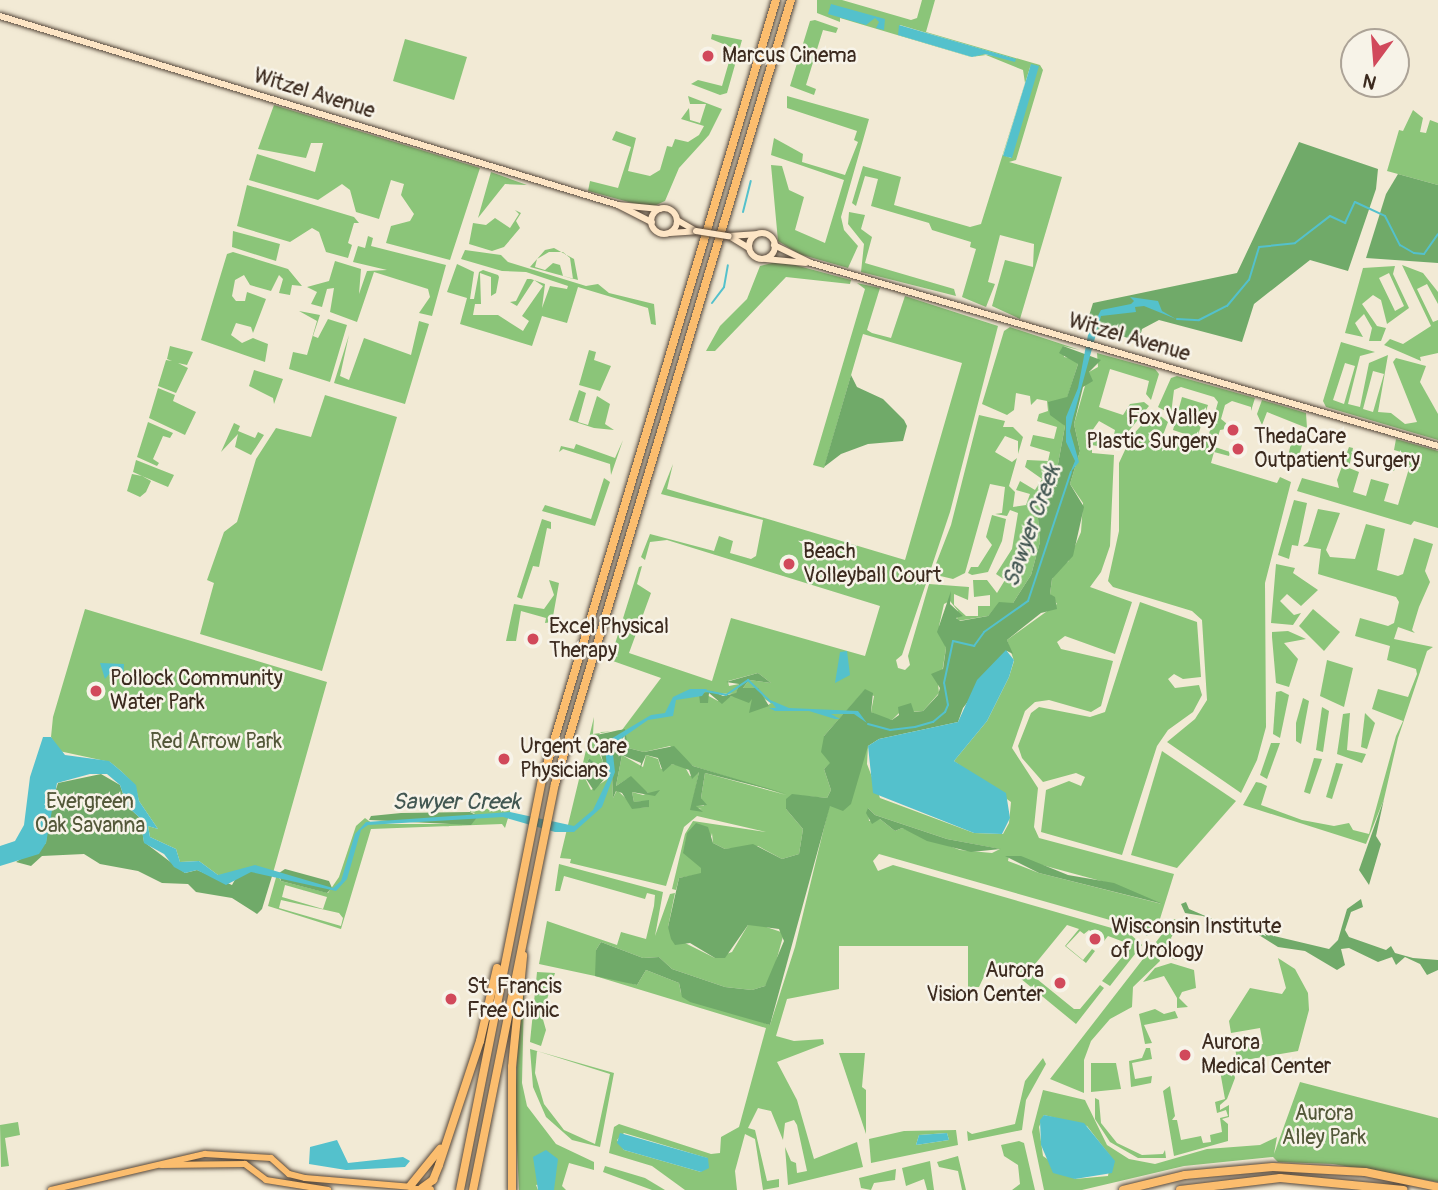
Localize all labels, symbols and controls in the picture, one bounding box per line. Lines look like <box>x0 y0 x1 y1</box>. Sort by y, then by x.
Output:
north arrow <box>1340 28 1410 98</box>
place label: Marcus Cinema <box>722 43 856 69</box>
marker: Marcus Cinema <box>700 48 716 64</box>
street label: Witzel Avenue <box>250 64 378 124</box>
text: N <box>1360 68 1379 95</box>
street label: Witzel Avenue <box>1065 309 1193 367</box>
place label: Fox Valley Plastic Surgery <box>1086 405 1217 455</box>
marker: Fox Valley Plastic Surgery <box>1223 420 1243 440</box>
place label: ThedaCare Outpatient Surgery <box>1254 424 1420 474</box>
marker: ThedaCare Outpatient Surgery <box>1228 439 1248 459</box>
water label: Sawyer Creek <box>997 461 1067 591</box>
place label: Beach Volleyball Court <box>803 539 942 589</box>
marker: Beach Volleyball Court <box>781 556 797 572</box>
place label: Excel Physical Therapy <box>549 614 669 664</box>
marker: Excel Physical Therapy <box>523 629 543 649</box>
place label: Pollock Community Water Park <box>110 666 283 716</box>
marker: Pollock Community Water Park <box>88 683 104 699</box>
park label: Red Arrow Park <box>150 729 282 755</box>
place label: Urgent Care Physicians <box>520 734 627 784</box>
marker: Urgent Care Physicians <box>494 749 514 769</box>
water label: Sawyer Creek <box>392 788 520 816</box>
park label: Evergreen Oak Savanna <box>35 789 145 839</box>
place label: Wisconsin Institute of Urology <box>1111 914 1281 964</box>
marker: Wisconsin Institute of Urology <box>1085 929 1105 949</box>
place label: Aurora Vision Center <box>926 958 1044 1008</box>
marker: Aurora Vision Center <box>1050 973 1070 993</box>
place label: St. Francis Free Clinic <box>467 974 562 1024</box>
marker: St. Francis Free Clinic <box>441 989 461 1009</box>
place label: Aurora Medical Center <box>1201 1030 1331 1080</box>
marker: Aurora Medical Center <box>1175 1045 1195 1065</box>
park label: Aurora Alley Park <box>1282 1101 1366 1151</box>

